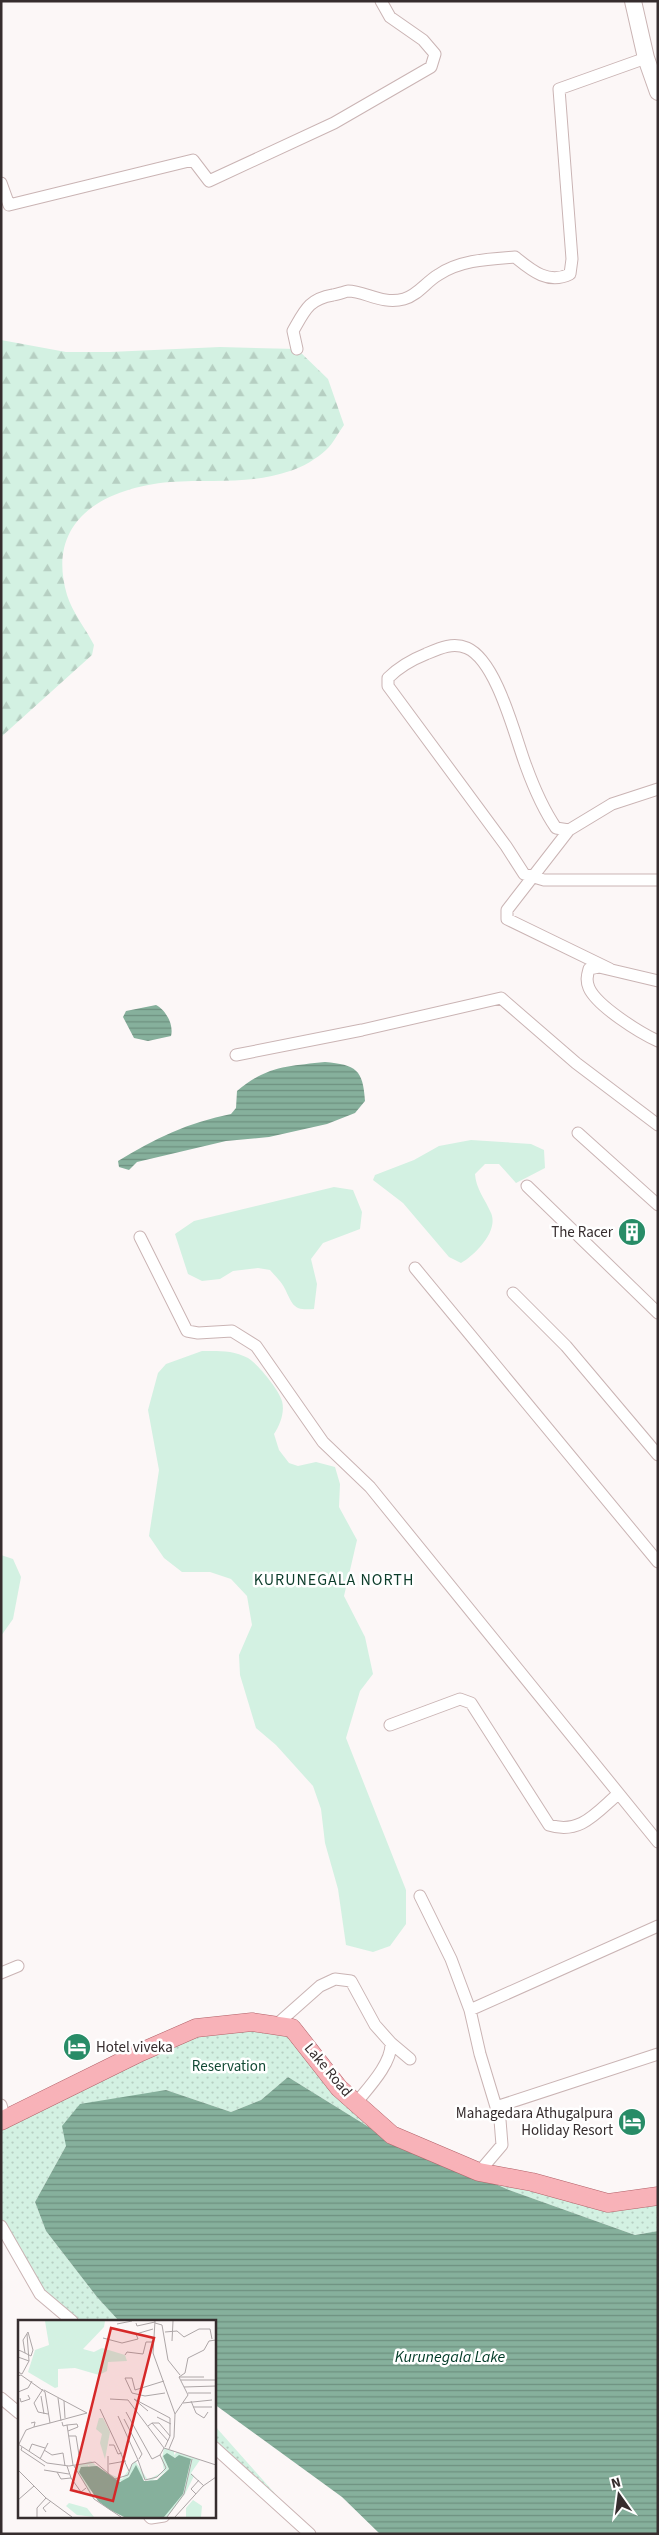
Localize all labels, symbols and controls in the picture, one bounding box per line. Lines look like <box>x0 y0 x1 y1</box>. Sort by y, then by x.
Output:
building icon: The Racer <box>617 1217 647 1247</box>
place label: The Racer <box>551 1222 614 1243</box>
district label: KURUNEGALA NORTH <box>254 1569 414 1591</box>
hotel icon: Hotel viveka <box>62 2032 92 2062</box>
place label: Hotel viveka <box>96 2037 173 2058</box>
street label: Lake Road <box>299 2038 357 2102</box>
park label: Reservation <box>192 2056 266 2077</box>
place label: Mahagedara Athugalpura Holiday Resort <box>456 2103 613 2141</box>
hotel icon: Mahagedara Athugalpura Holiday Resort <box>617 2107 647 2137</box>
inset map <box>18 2320 215 2518</box>
water label: Kurunegala Lake <box>395 2346 506 2368</box>
north arrow <box>594 2470 644 2520</box>
text: N <box>609 2473 623 2494</box>

